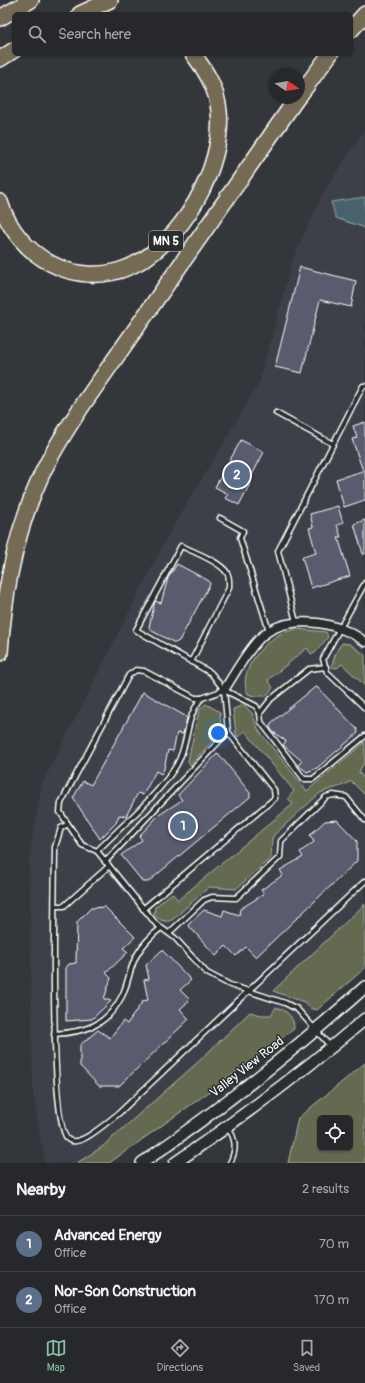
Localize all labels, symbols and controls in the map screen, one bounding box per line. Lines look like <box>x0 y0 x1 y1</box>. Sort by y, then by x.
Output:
search box <box>12 12 353 56</box>
icon: search <box>26 23 48 45</box>
text: Search here <box>58 25 131 44</box>
north arrow <box>269 68 305 104</box>
road number: MN 5 <box>149 231 183 251</box>
pin: 2 <box>224 460 250 490</box>
your location <box>208 723 228 743</box>
pin: 1 <box>170 811 196 841</box>
street label: Valley View Road <box>207 1033 287 1101</box>
map controls <box>317 1115 353 1151</box>
button: locate <box>317 1115 353 1151</box>
text: Nearby <box>16 1179 65 1200</box>
text: 2 results <box>302 1181 349 1197</box>
text: Advanced Energy <box>54 1226 161 1245</box>
text: 1 <box>26 1236 32 1252</box>
text: 70 m <box>319 1236 349 1252</box>
text: Office <box>54 1245 86 1261</box>
text: Nor-Son Construction <box>54 1282 196 1301</box>
text: 2 <box>25 1292 33 1308</box>
text: 170 m <box>314 1292 349 1308</box>
text: Office <box>54 1301 86 1317</box>
tab: Map <box>45 1337 67 1374</box>
tab: Directions <box>157 1337 203 1374</box>
tab: Saved <box>293 1337 320 1374</box>

